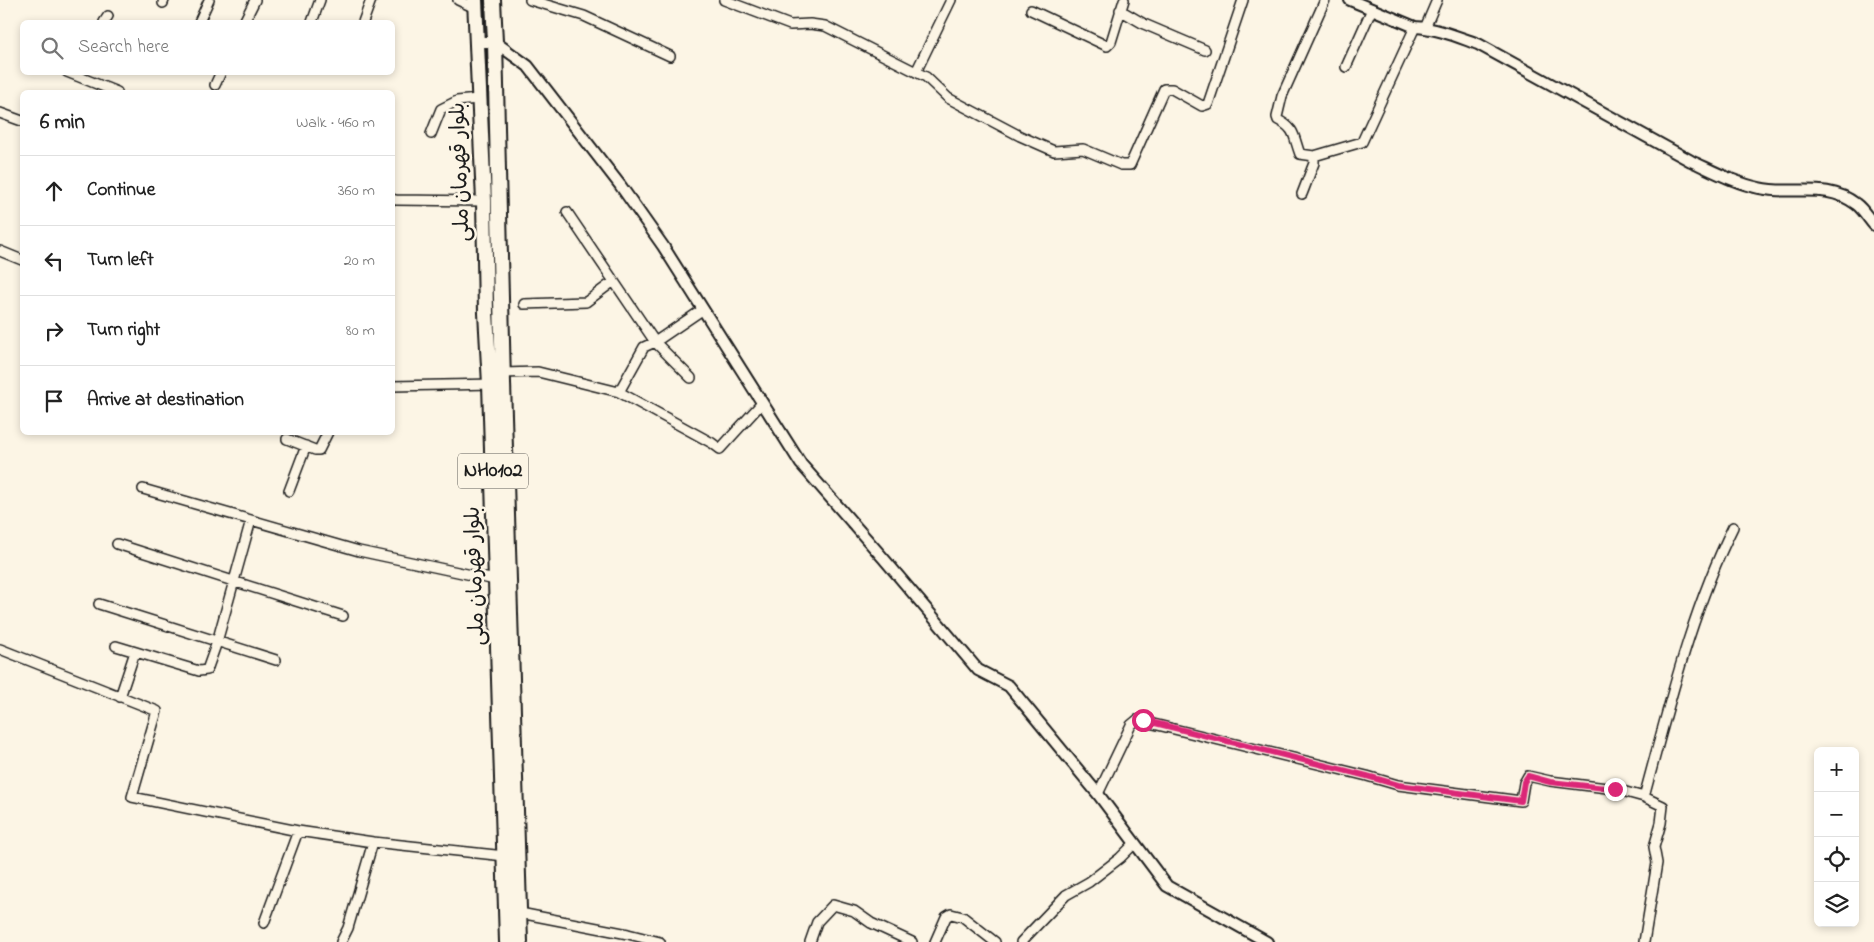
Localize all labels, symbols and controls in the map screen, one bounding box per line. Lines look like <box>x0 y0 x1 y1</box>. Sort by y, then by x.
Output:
search box <box>20 20 395 75</box>
icon: search <box>38 34 66 62</box>
text: Search here <box>78 34 169 61</box>
street label: بلوار قهرمان ملی <box>444 102 478 242</box>
text: 6 min <box>40 108 85 138</box>
text: Walk · 460 m <box>296 111 375 135</box>
icon: ahead <box>40 177 68 205</box>
text: Continue <box>87 177 155 204</box>
text: 360 m <box>338 179 375 203</box>
icon: left <box>40 247 68 275</box>
text: Turn left <box>87 247 154 274</box>
text: 20 m <box>344 249 375 273</box>
icon: right <box>40 317 68 345</box>
text: Turn right <box>87 317 160 344</box>
text: 80 m <box>346 319 375 343</box>
icon: arrive <box>40 387 68 415</box>
text: Arrive at destination <box>87 387 244 414</box>
road number: NH0102 <box>458 454 528 488</box>
street label: بلوار قهرمان ملی <box>459 506 493 646</box>
route start <box>1132 709 1155 732</box>
map controls <box>1814 747 1859 927</box>
button: + <box>1814 747 1859 792</box>
route end <box>1604 778 1627 801</box>
button: − <box>1814 792 1859 837</box>
button: locate <box>1814 837 1859 882</box>
button: layers <box>1814 882 1859 927</box>

